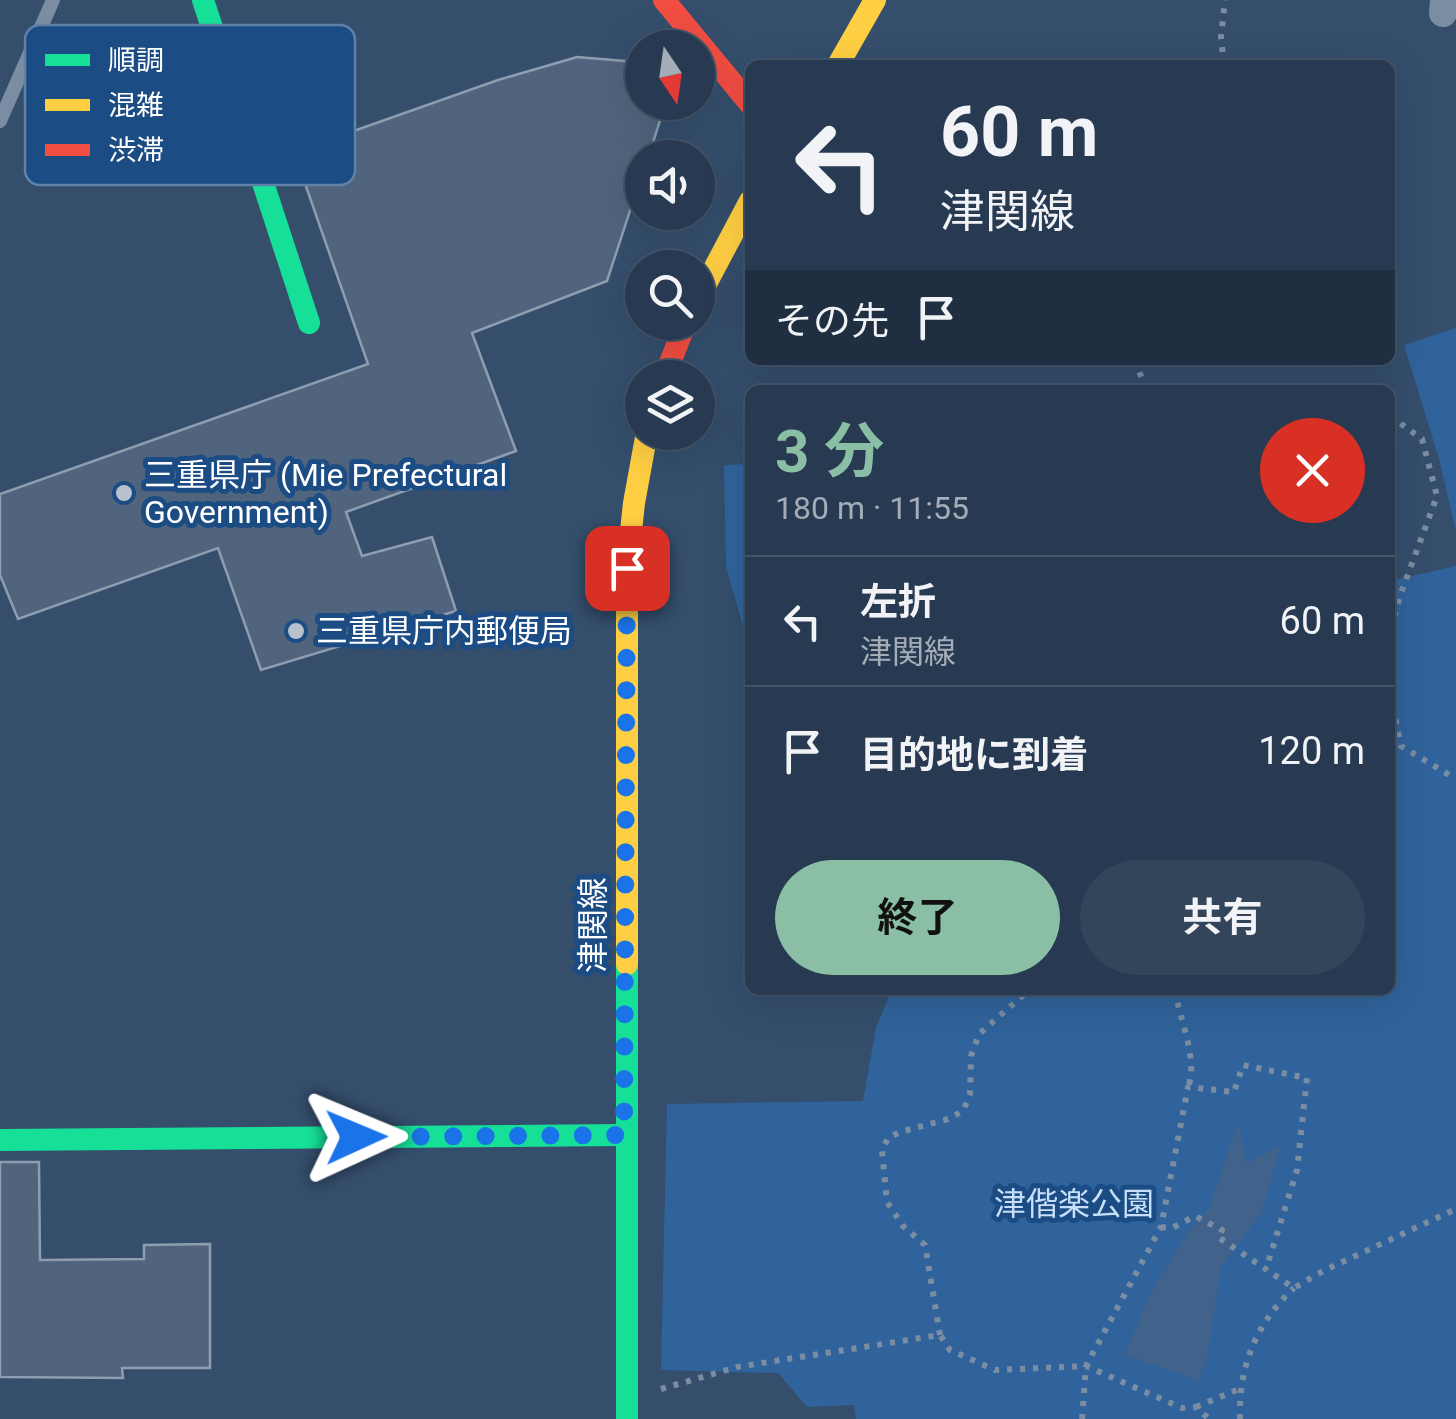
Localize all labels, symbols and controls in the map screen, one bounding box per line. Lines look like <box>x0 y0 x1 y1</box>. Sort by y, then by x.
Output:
legend <box>25 25 355 185</box>
north arrow <box>625 30 715 120</box>
map controls <box>625 30 715 450</box>
text: 順調 <box>108 44 164 77</box>
text: 混雑 <box>108 89 164 122</box>
text: 60 m <box>940 91 1098 173</box>
icon: left <box>775 100 905 230</box>
text: 渋滞 <box>108 134 164 167</box>
button: sound <box>625 140 715 230</box>
text: 津関線 <box>940 185 1075 238</box>
button: search <box>625 250 715 340</box>
icon: arrive <box>909 290 964 345</box>
text: その先 <box>775 299 889 343</box>
button: layers <box>625 360 715 450</box>
text: 3 分 <box>775 416 884 487</box>
button: close <box>1260 418 1365 523</box>
place label: 三重県庁 (Mie Prefectural Government) <box>144 456 507 531</box>
marker: 三重県庁 (Mie Prefectural Government) <box>113 482 135 504</box>
text: 180 m · 11:55 <box>775 489 969 527</box>
pin <box>585 526 670 611</box>
icon: arrive <box>600 541 655 596</box>
text: 左折 <box>860 580 936 624</box>
icon: left <box>775 594 830 649</box>
text: 60 m <box>1280 599 1365 643</box>
place label: 三重県庁内郵便局 <box>316 612 572 650</box>
marker: 三重県庁内郵便局 <box>285 620 307 642</box>
text: 津関線 <box>860 633 956 671</box>
icon: arrive <box>775 724 830 779</box>
text: 120 m <box>1258 729 1365 773</box>
text: 目的地に到着 <box>860 733 1088 777</box>
button: 終了 <box>775 860 1060 975</box>
button: 共有 <box>1080 860 1365 975</box>
street label: 津関線 <box>574 877 612 973</box>
position arrow <box>304 1085 408 1189</box>
park label: 津偕楽公園 <box>994 1185 1154 1223</box>

